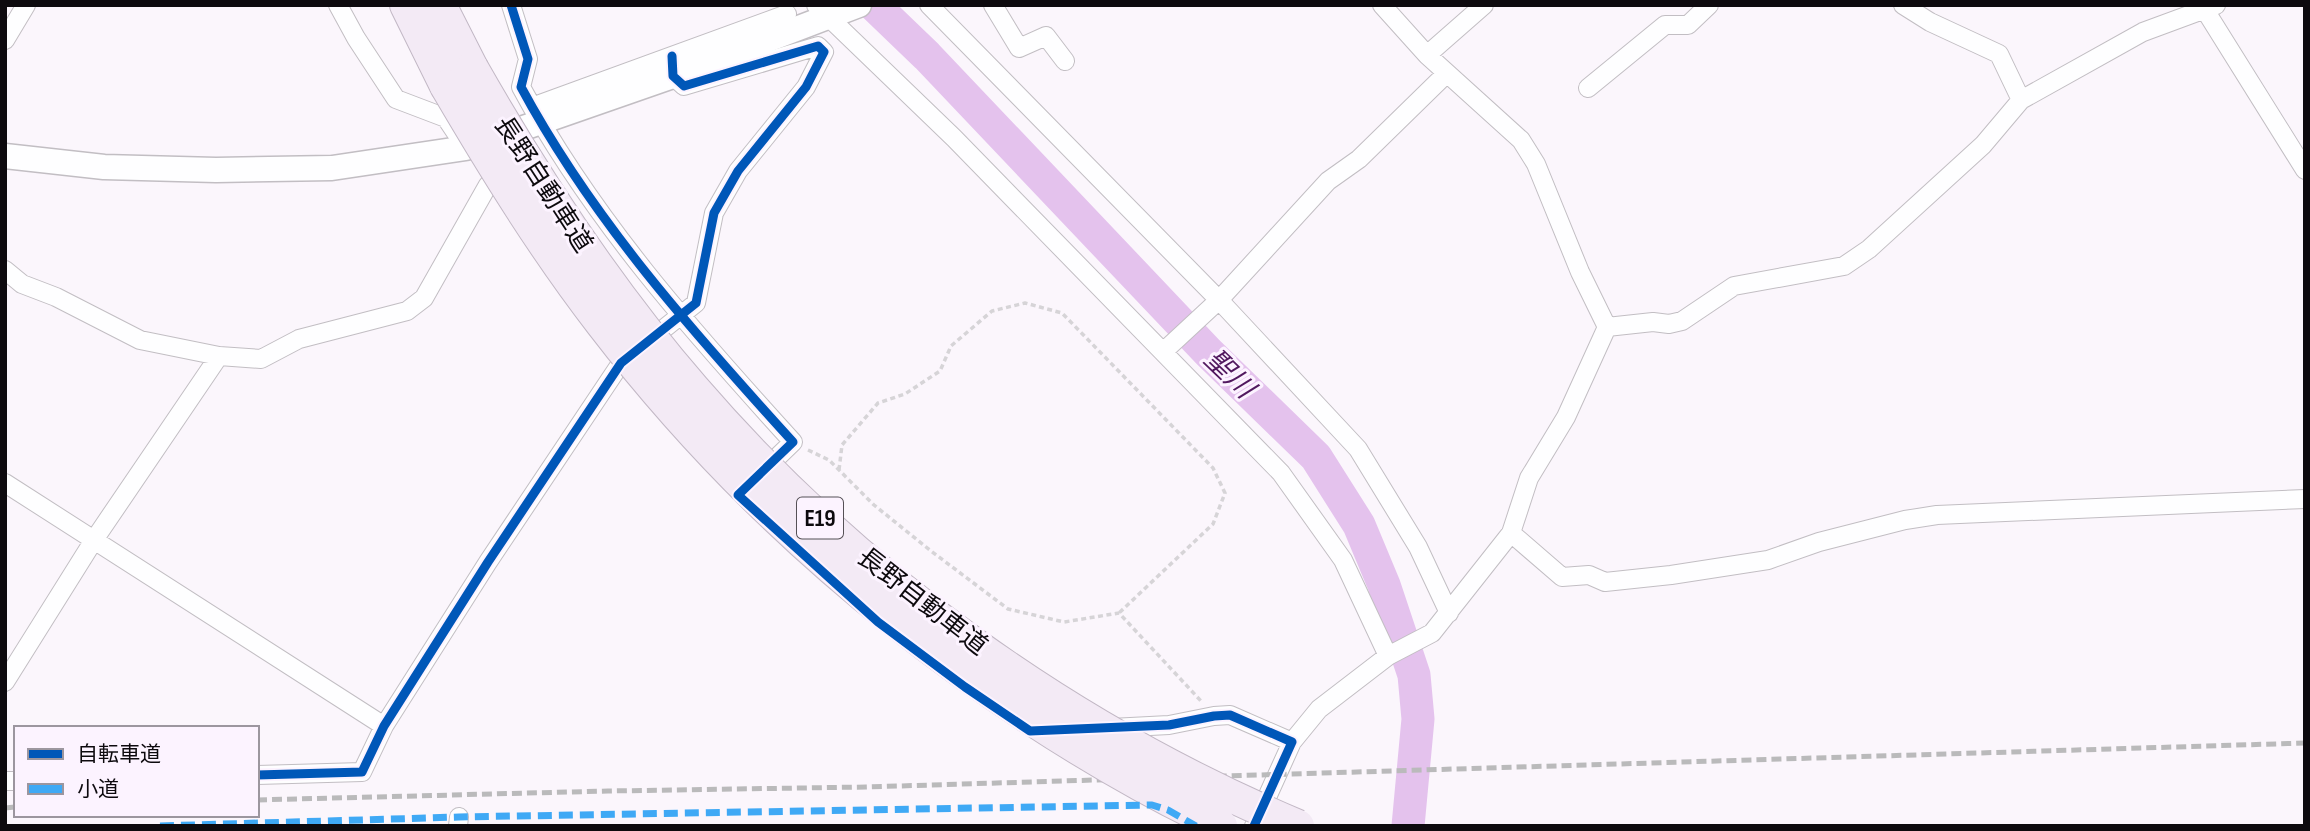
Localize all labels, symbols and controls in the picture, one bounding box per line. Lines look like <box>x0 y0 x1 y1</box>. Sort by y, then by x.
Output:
street label: 長野自動車道 <box>487 111 598 259</box>
water label: 聖川 <box>1197 343 1263 407</box>
road number: E19 <box>797 498 843 538</box>
street label: 長野自動車道 <box>851 542 993 662</box>
legend <box>14 726 259 817</box>
text: 自転車道 <box>77 742 161 767</box>
text: 小道 <box>77 777 119 802</box>

